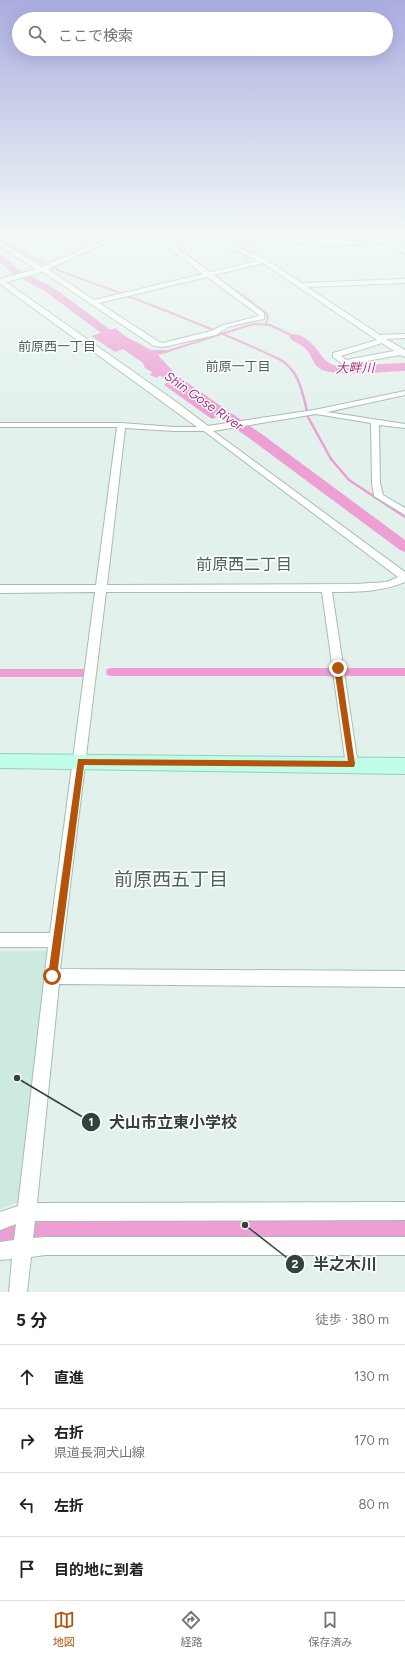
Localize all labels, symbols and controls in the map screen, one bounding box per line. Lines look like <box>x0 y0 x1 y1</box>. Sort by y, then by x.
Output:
search box <box>12 12 393 56</box>
icon: search <box>26 23 48 45</box>
text: ここで検索 <box>58 27 133 45</box>
district label: 前原西一丁目 <box>18 339 96 354</box>
district label: 前原一丁目 <box>205 359 271 374</box>
water label: 大畔川 <box>335 360 377 376</box>
water label: Shin Gose River <box>162 368 246 434</box>
district label: 前原西二丁目 <box>196 555 292 574</box>
route end <box>329 659 347 677</box>
district label: 前原西五丁目 <box>114 868 228 891</box>
route start <box>43 967 61 985</box>
callout: 犬山市立東小学校 <box>81 1108 245 1136</box>
text: 犬山市立東小学校 <box>109 1113 237 1132</box>
text: 1 <box>88 1115 94 1129</box>
callout: 半之木川 <box>285 1250 385 1278</box>
text: 半之木川 <box>313 1255 377 1274</box>
text: 2 <box>292 1257 299 1271</box>
text: 5 分 <box>16 1310 47 1330</box>
text: 徒歩 · 380 m <box>316 1312 389 1327</box>
icon: ahead <box>16 1366 38 1388</box>
text: 直進 <box>54 1369 84 1387</box>
text: 130 m <box>354 1369 389 1384</box>
text: 右折 <box>54 1424 84 1442</box>
icon: right <box>16 1430 38 1452</box>
text: 170 m <box>354 1433 389 1448</box>
text: 県道長洞犬山線 <box>54 1445 145 1460</box>
icon: left <box>16 1494 38 1516</box>
text: 左折 <box>54 1497 84 1515</box>
text: 80 m <box>358 1497 389 1512</box>
icon: arrive <box>16 1558 38 1580</box>
text: 目的地に到着 <box>54 1561 144 1579</box>
tab: 地図 <box>53 1609 75 1649</box>
tab: 経路 <box>180 1609 202 1649</box>
tab: 保存済み <box>308 1609 352 1649</box>

